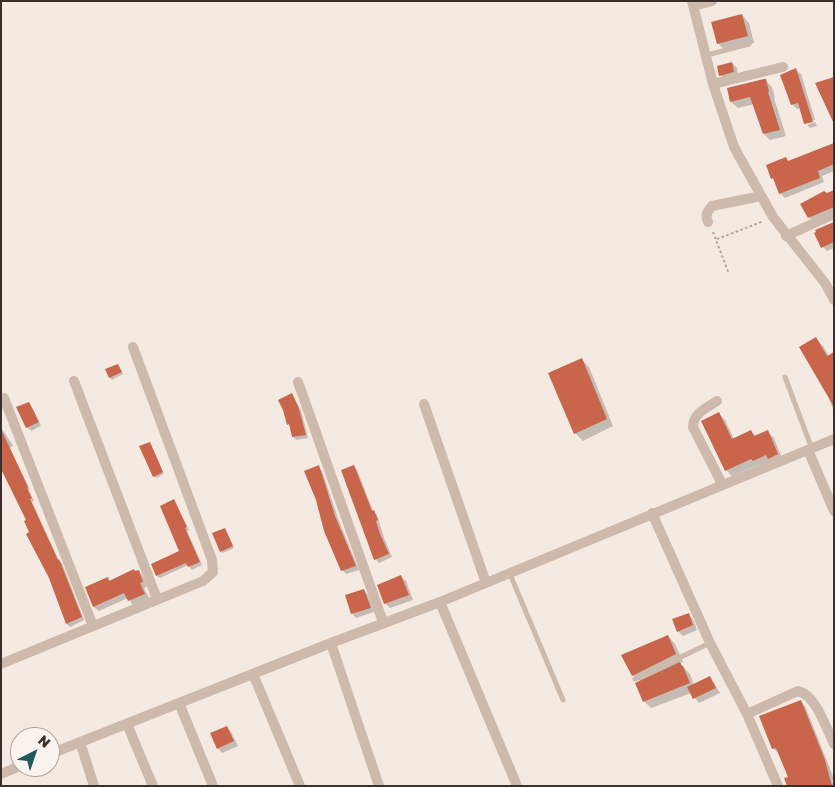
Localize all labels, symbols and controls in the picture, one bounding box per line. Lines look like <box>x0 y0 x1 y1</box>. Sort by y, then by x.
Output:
north arrow <box>10 727 60 777</box>
text: N <box>35 731 54 751</box>

